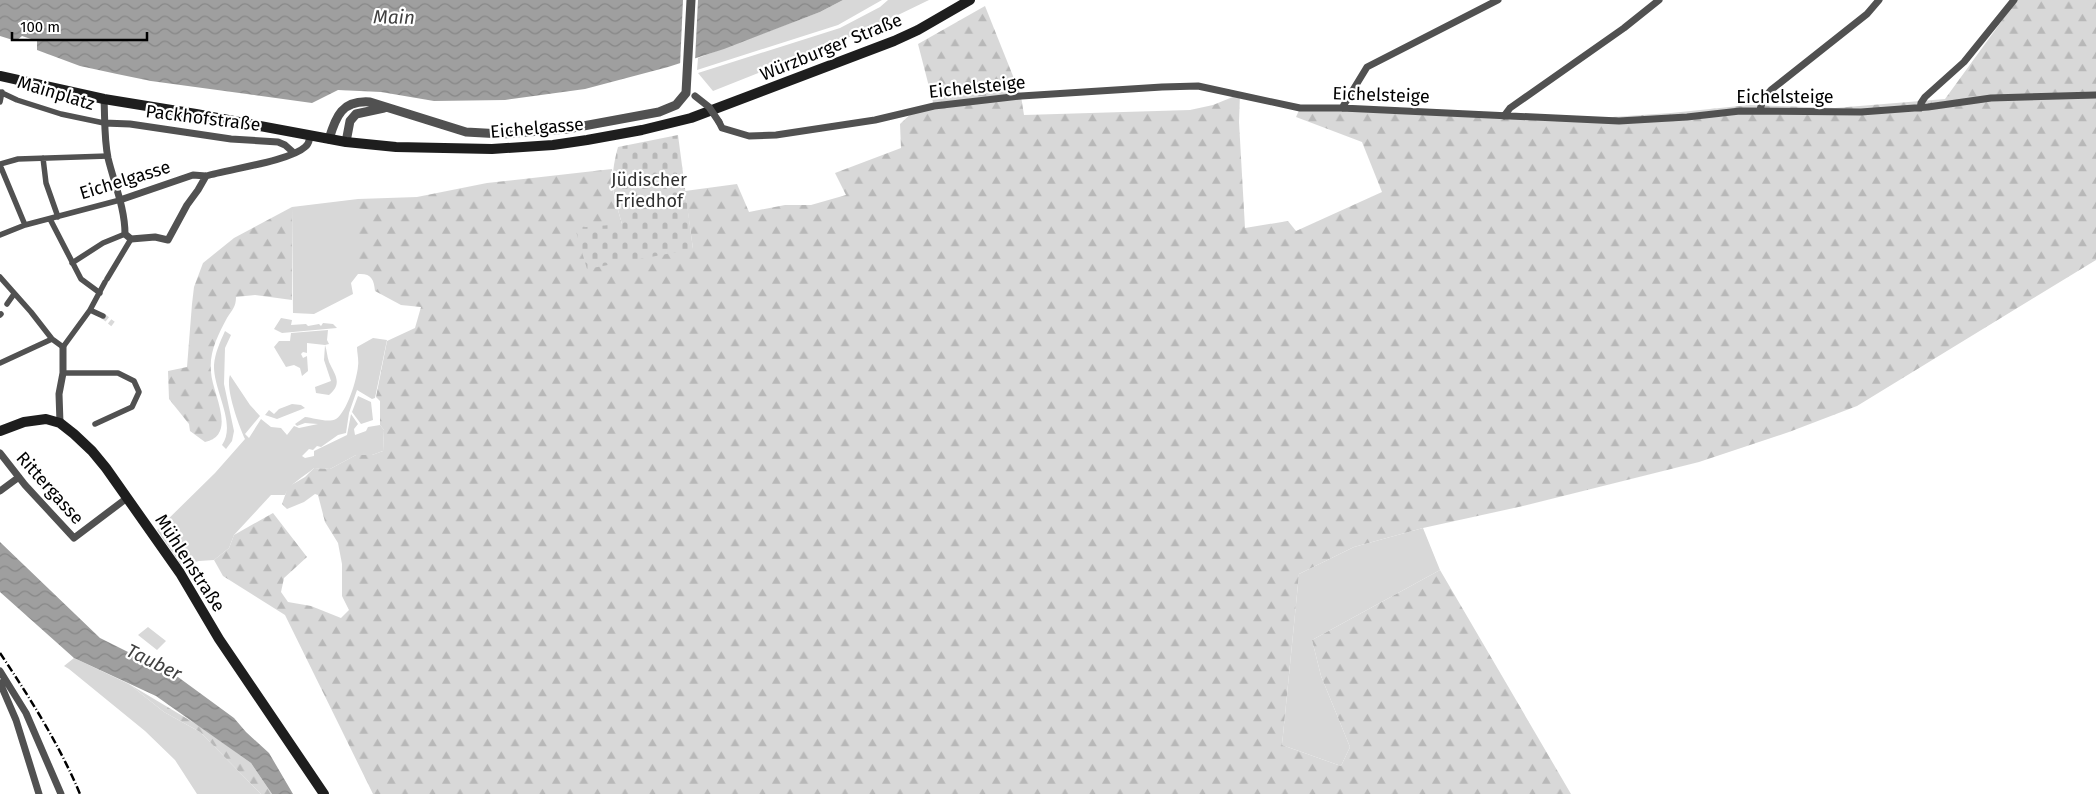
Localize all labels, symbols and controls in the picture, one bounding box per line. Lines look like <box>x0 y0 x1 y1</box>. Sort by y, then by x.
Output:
water label: Main <box>373 5 415 29</box>
street label: Würzburger Straße <box>757 8 905 86</box>
scale bar <box>12 10 148 42</box>
text: 100 m <box>20 18 60 36</box>
street label: Mainplatz <box>15 71 97 115</box>
street label: Eichelsteige <box>927 71 1027 103</box>
street label: Eichelsteige <box>1332 82 1430 108</box>
street label: Eichelsteige <box>1736 86 1834 108</box>
street label: Packhofstraße <box>144 100 262 136</box>
street label: Eichelgasse <box>489 113 585 143</box>
street label: Eichelgasse <box>77 156 173 204</box>
park label: Jüdischer Friedhof <box>611 169 687 212</box>
street label: Rittergasse <box>12 447 88 529</box>
street label: Mühlenstraße <box>150 510 230 616</box>
water label: Tauber <box>123 639 186 685</box>

